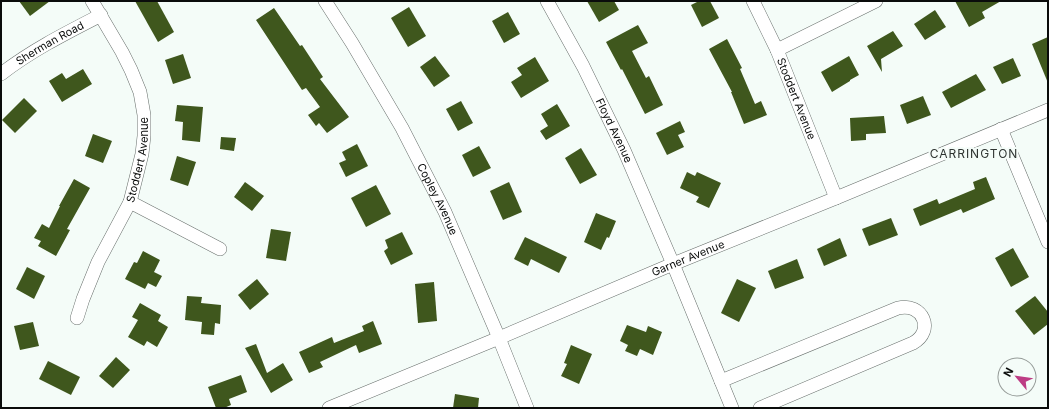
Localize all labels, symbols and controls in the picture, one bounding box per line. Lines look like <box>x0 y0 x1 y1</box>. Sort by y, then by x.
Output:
street label: Sherman Road <box>13 18 86 68</box>
street label: Stoddert Avenue <box>774 56 819 142</box>
street label: Floyd Avenue <box>593 96 636 165</box>
street label: Stoddert Avenue <box>123 117 151 204</box>
district label: CARRINGTON <box>930 146 1018 161</box>
street label: Copley Avenue <box>414 161 461 237</box>
street label: Garner Avenue <box>649 237 726 279</box>
north arrow <box>997 357 1037 397</box>
text: N <box>1000 365 1016 379</box>

